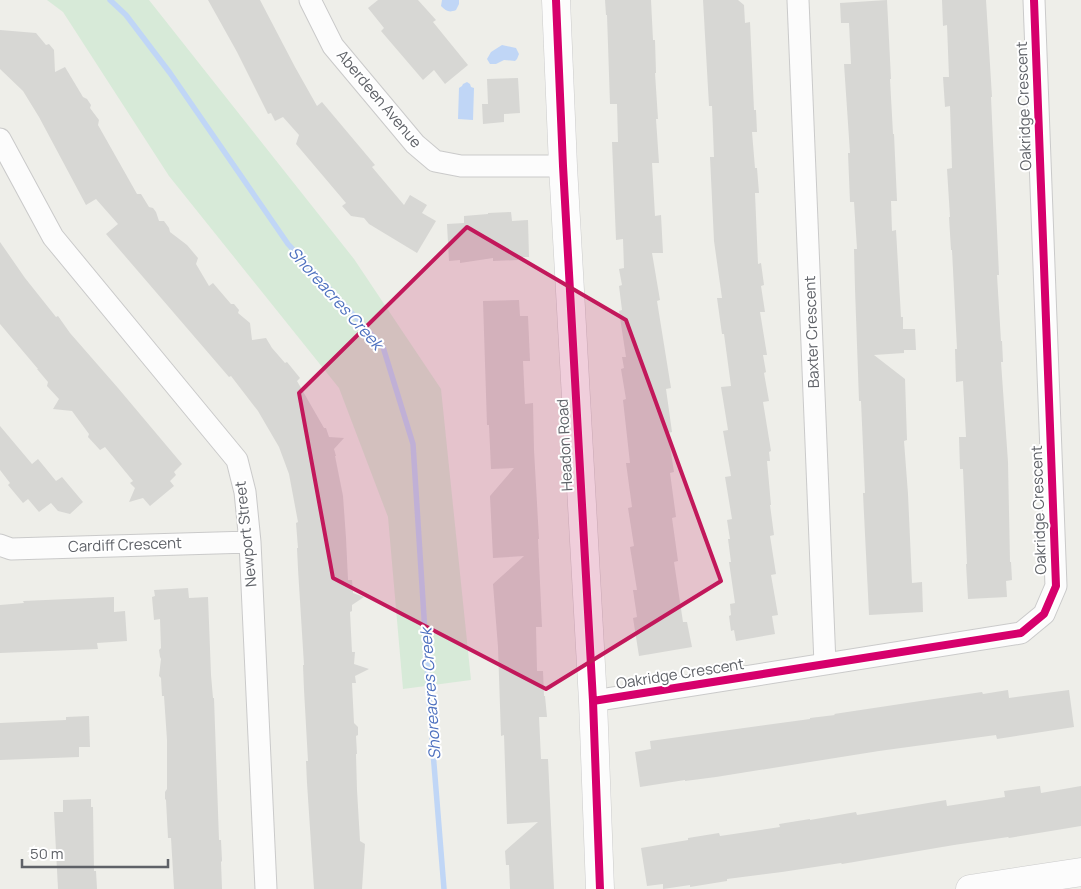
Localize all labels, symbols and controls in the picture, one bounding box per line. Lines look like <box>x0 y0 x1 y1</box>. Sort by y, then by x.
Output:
street label: Oakridge Crescent <box>1011 41 1036 171</box>
street label: Aberdeen Avenue <box>332 45 427 152</box>
water label: Shoreacres Creek <box>284 242 390 356</box>
street label: Baxter Crescent <box>799 275 824 389</box>
street label: Headon Road <box>552 398 577 492</box>
street label: Oakridge Crescent <box>1026 445 1051 575</box>
street label: Newport Street <box>229 480 262 588</box>
street label: Cardiff Crescent <box>68 532 182 557</box>
water label: Shoreacres Creek <box>414 626 446 760</box>
street label: Oakridge Crescent <box>614 653 745 694</box>
scale bar <box>22 836 169 868</box>
text: 50 m <box>30 843 64 864</box>

